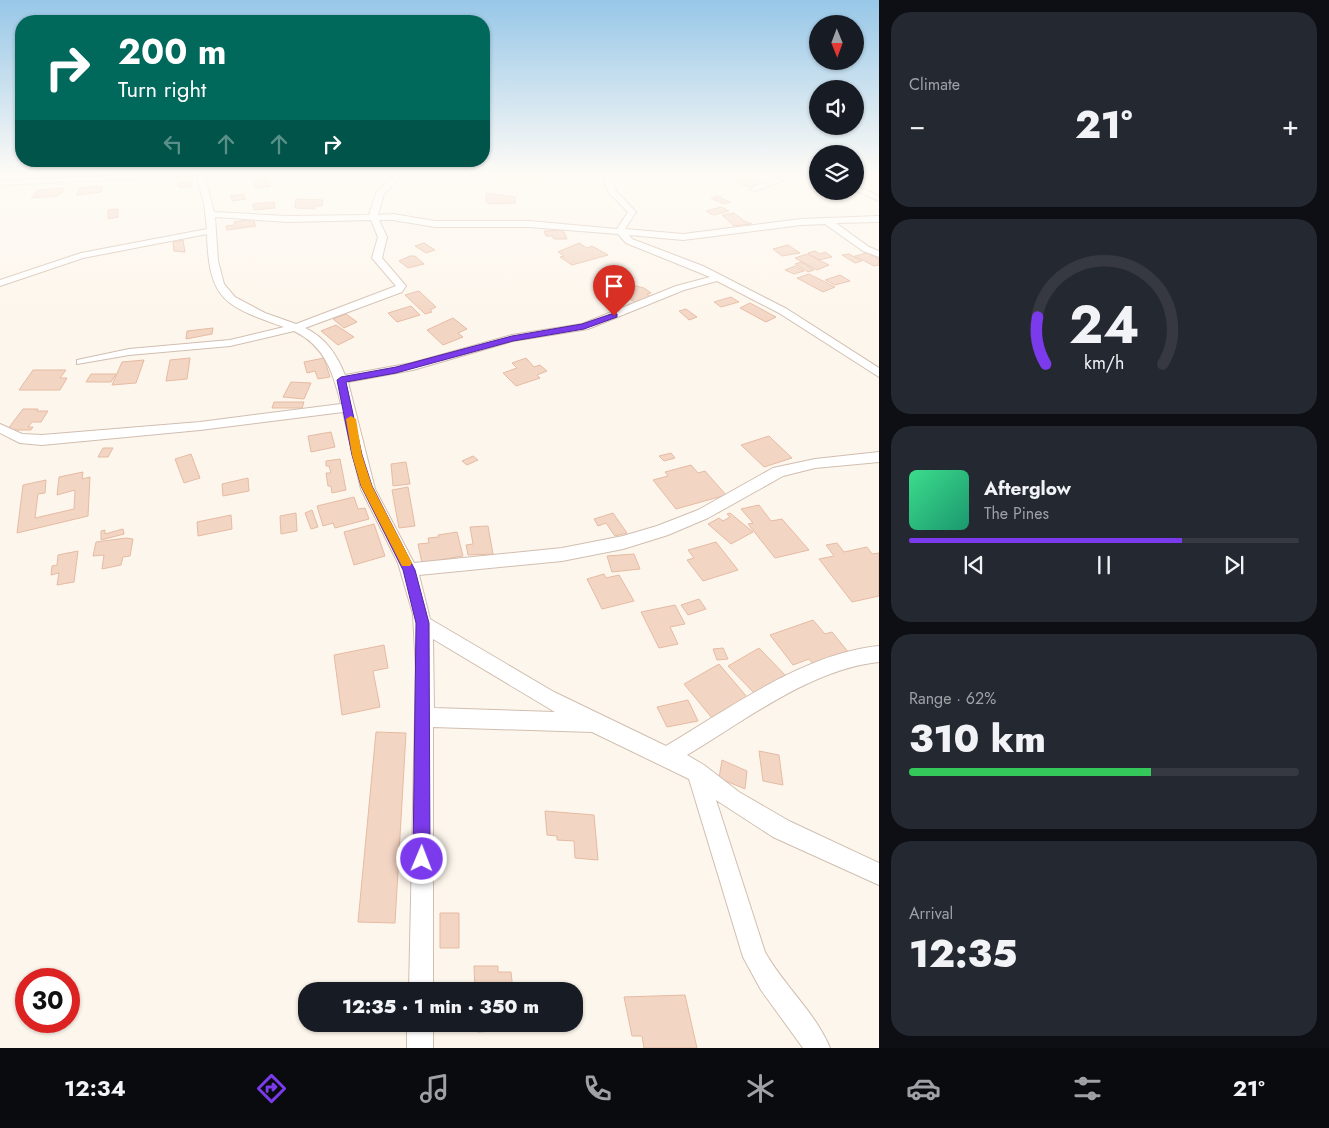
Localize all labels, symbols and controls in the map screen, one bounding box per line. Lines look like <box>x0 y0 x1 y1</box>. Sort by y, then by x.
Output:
north arrow <box>809 15 864 70</box>
map controls <box>809 15 864 200</box>
text: 200 m <box>118 27 227 77</box>
icon: right <box>35 35 100 100</box>
text: Turn right <box>118 73 206 105</box>
text: Climate <box>909 73 960 96</box>
button: sound <box>809 80 864 135</box>
text: 21° <box>1075 97 1132 152</box>
text: − <box>909 105 926 146</box>
text: + <box>1282 105 1299 146</box>
icon: left <box>159 130 187 158</box>
icon: ahead <box>212 130 240 158</box>
icon: ahead <box>265 130 293 158</box>
icon: right <box>318 130 346 158</box>
button: layers <box>809 145 864 200</box>
pin <box>593 265 635 316</box>
icon: arrive <box>600 272 628 300</box>
text: 24 <box>1069 287 1139 363</box>
text: km/h <box>1084 350 1124 376</box>
text: Afterglow <box>984 475 1071 502</box>
text: The Pines <box>984 502 1049 525</box>
icon: previous <box>960 551 988 579</box>
icon: pause <box>1090 551 1118 579</box>
icon: next <box>1220 551 1248 579</box>
text: Range · 62% <box>909 687 996 710</box>
text: 310 km <box>909 711 1046 766</box>
position arrow <box>395 832 447 884</box>
text: Arrival <box>909 902 953 925</box>
text: 12:35 <box>909 926 1017 981</box>
speed limit sign: 30 <box>15 968 80 1033</box>
text: 12:35 · 1 min · 350 m <box>342 993 539 1020</box>
icon: directions <box>254 1071 289 1106</box>
icon: music <box>417 1071 452 1106</box>
icon: phone <box>580 1071 615 1106</box>
icon: climate <box>743 1071 778 1106</box>
icon: car <box>906 1071 941 1106</box>
icon: filters <box>1070 1071 1105 1106</box>
text: 12:34 <box>64 1072 126 1104</box>
text: 21° <box>1233 1072 1265 1104</box>

